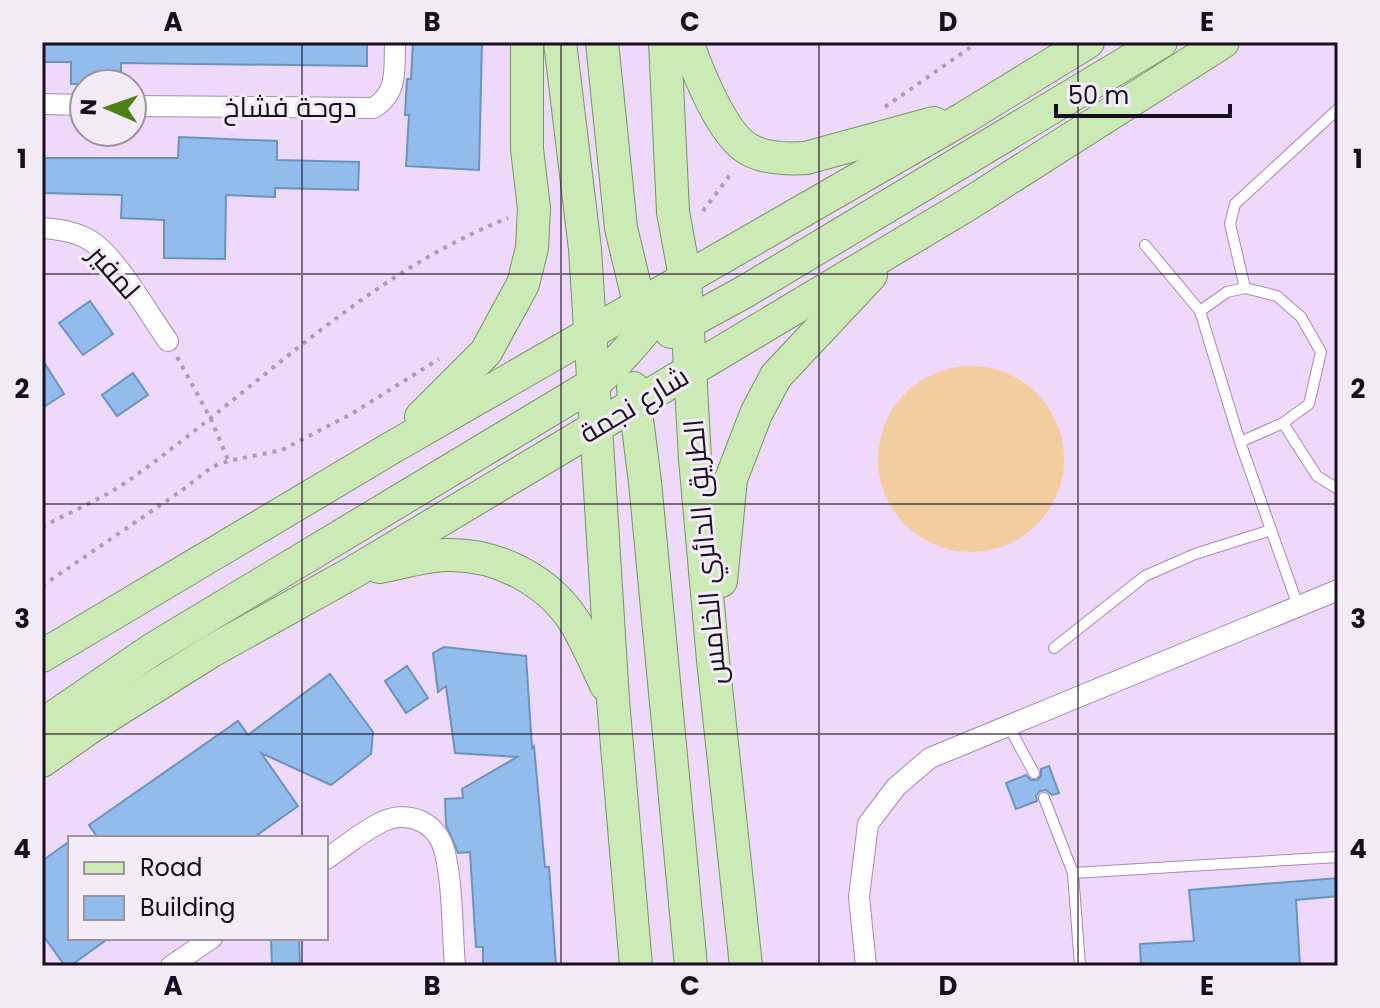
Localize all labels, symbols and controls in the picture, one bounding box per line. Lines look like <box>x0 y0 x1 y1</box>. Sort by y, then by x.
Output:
text: A <box>163 4 183 40</box>
text: B <box>423 4 441 40</box>
text: C <box>680 4 700 40</box>
text: D <box>939 4 958 40</box>
text: E <box>1200 4 1214 40</box>
north arrow <box>68 68 148 148</box>
scale bar <box>1056 68 1230 118</box>
text: 50 m <box>1068 79 1129 112</box>
street label: دوحة فشاخ <box>223 88 357 127</box>
text: N <box>73 99 104 116</box>
text: 1 <box>17 141 27 177</box>
text: 1 <box>1353 141 1363 177</box>
street label: لمفير <box>78 235 149 308</box>
street label: شارع نجمة <box>572 357 696 453</box>
text: 2 <box>15 371 30 407</box>
text: 2 <box>1351 371 1366 407</box>
street label: الطريق الدائري الخامس <box>674 417 738 686</box>
text: 3 <box>14 601 30 637</box>
text: 3 <box>1350 601 1366 637</box>
text: 4 <box>13 831 31 867</box>
text: 4 <box>1349 831 1367 867</box>
legend <box>68 836 328 940</box>
text: Road <box>140 851 202 884</box>
text: Building <box>140 891 236 924</box>
text: A <box>163 968 183 1004</box>
text: B <box>423 968 441 1004</box>
text: C <box>680 968 700 1004</box>
text: D <box>939 968 958 1004</box>
text: E <box>1200 968 1214 1004</box>

